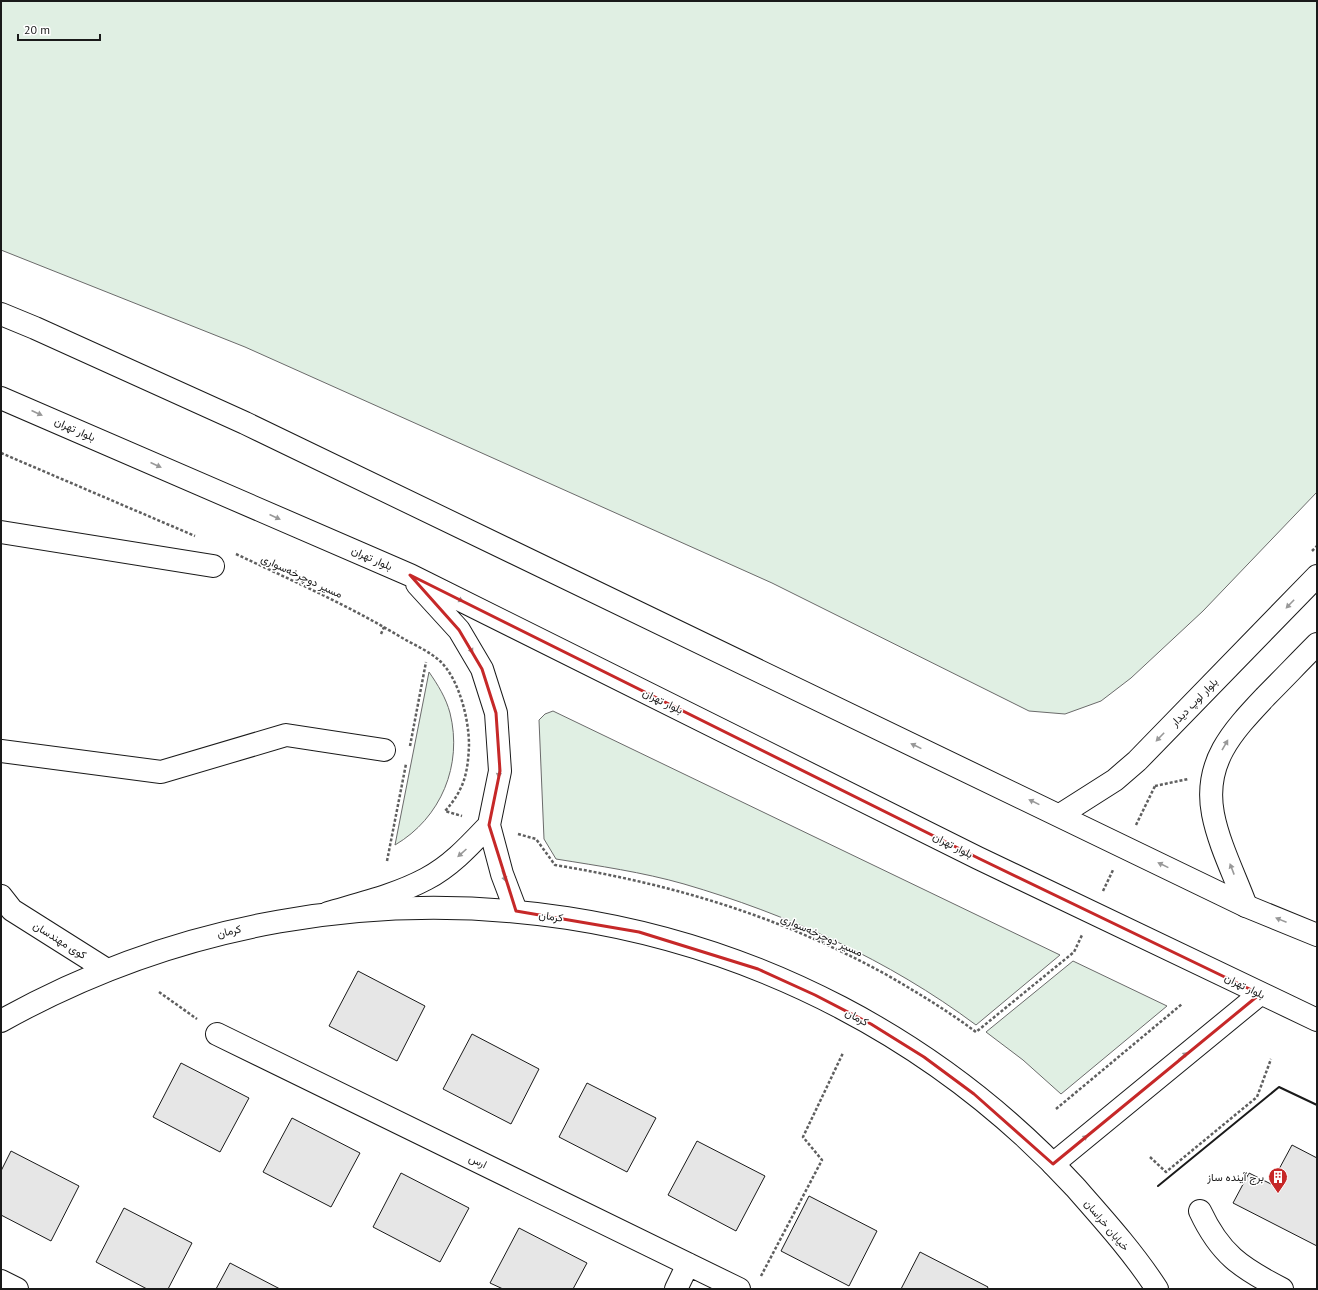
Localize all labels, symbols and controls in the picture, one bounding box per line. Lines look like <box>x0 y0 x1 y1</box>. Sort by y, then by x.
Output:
scale bar <box>18 16 100 42</box>
text: 20 m <box>24 22 50 37</box>
one-way arrow <box>31 410 43 416</box>
street label: بلوار تهران <box>52 414 98 444</box>
one-way arrow <box>151 462 163 468</box>
one-way arrow <box>270 514 282 520</box>
street label: بلوار تهران <box>349 543 395 573</box>
street label: مسیر دوچرخه‌سواری <box>259 551 345 602</box>
one-way arrow <box>452 596 463 602</box>
one-way arrow <box>1285 599 1295 609</box>
one-way arrow <box>466 642 473 654</box>
street label: بلوار لوپ دیدار <box>1167 675 1221 731</box>
street label: بلوار تهران <box>641 685 685 717</box>
one-way arrow <box>1155 732 1165 742</box>
one-way arrow <box>1221 739 1228 751</box>
one-way arrow <box>911 743 922 749</box>
one-way arrow <box>495 766 502 779</box>
one-way arrow <box>1028 799 1039 805</box>
street label: بلوار تهران <box>931 829 975 861</box>
one-way arrow <box>456 848 467 857</box>
one-way arrow <box>1157 862 1169 868</box>
one-way arrow <box>1229 863 1235 875</box>
one-way arrow <box>501 871 507 883</box>
street label: کرمان <box>538 907 564 925</box>
street label: مسیر دوچرخه‌سواری <box>778 911 865 960</box>
one-way arrow <box>1275 917 1286 923</box>
street label: کوی مهندسان <box>31 918 89 962</box>
street label: کرمان <box>216 921 243 941</box>
street label: بلوار تهران <box>1223 970 1267 1002</box>
street label: کرمان <box>843 1005 871 1029</box>
one-way arrow <box>1178 1052 1189 1061</box>
one-way arrow <box>1078 1135 1089 1144</box>
street label: ارس <box>467 1151 489 1171</box>
building icon: برج آینده ساز <box>1267 1166 1289 1194</box>
place label: برج آینده ساز <box>1206 1170 1264 1185</box>
street label: خیابان خراسان <box>1081 1196 1133 1254</box>

